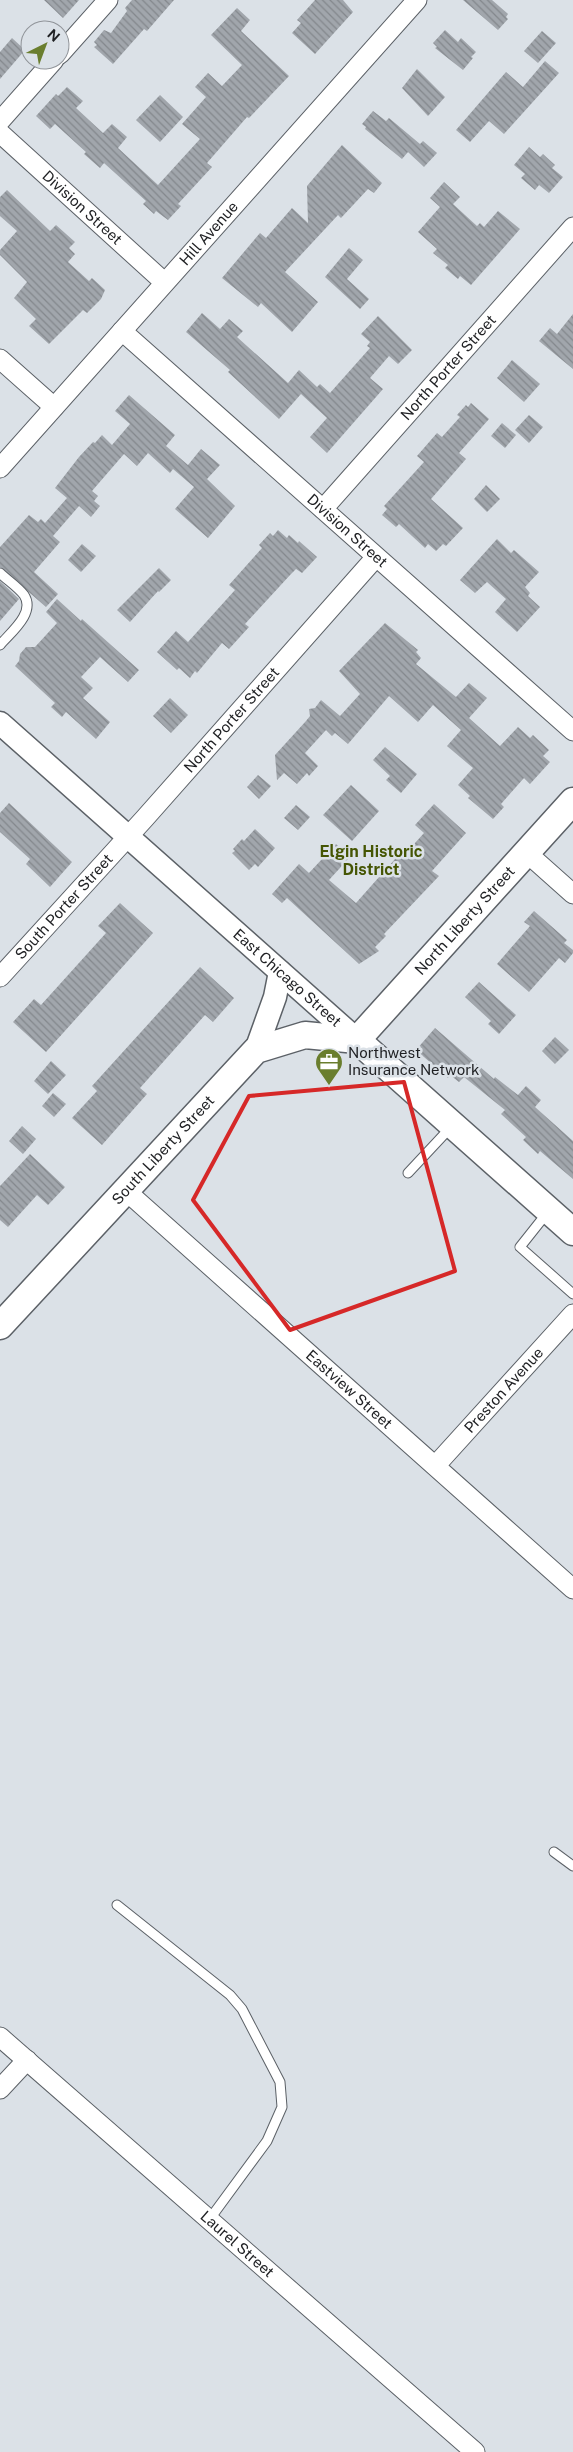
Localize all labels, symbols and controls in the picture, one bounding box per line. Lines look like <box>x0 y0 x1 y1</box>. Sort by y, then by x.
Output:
north arrow <box>20 20 70 70</box>
text: N <box>44 26 63 45</box>
street label: Division Street <box>39 167 126 248</box>
street label: Hill Avenue <box>176 198 241 269</box>
street label: North Porter Street <box>397 311 499 423</box>
street label: Division Street <box>304 490 391 570</box>
street label: North Porter Street <box>180 664 282 776</box>
district label: Elgin Historic District <box>319 842 423 879</box>
street label: South Porter Street <box>11 850 116 963</box>
street label: North Liberty Street <box>411 862 518 978</box>
street label: East Chicago Street <box>230 925 345 1030</box>
place label: Northwest Insurance Network <box>348 1044 479 1078</box>
office icon: Northwest Insurance Network <box>314 1047 344 1086</box>
street label: South Liberty Street <box>108 1092 218 1208</box>
street label: Preston Avenue <box>461 1344 546 1436</box>
street label: Eastview Street <box>303 1346 396 1432</box>
street label: Laurel Street <box>197 2207 278 2281</box>

